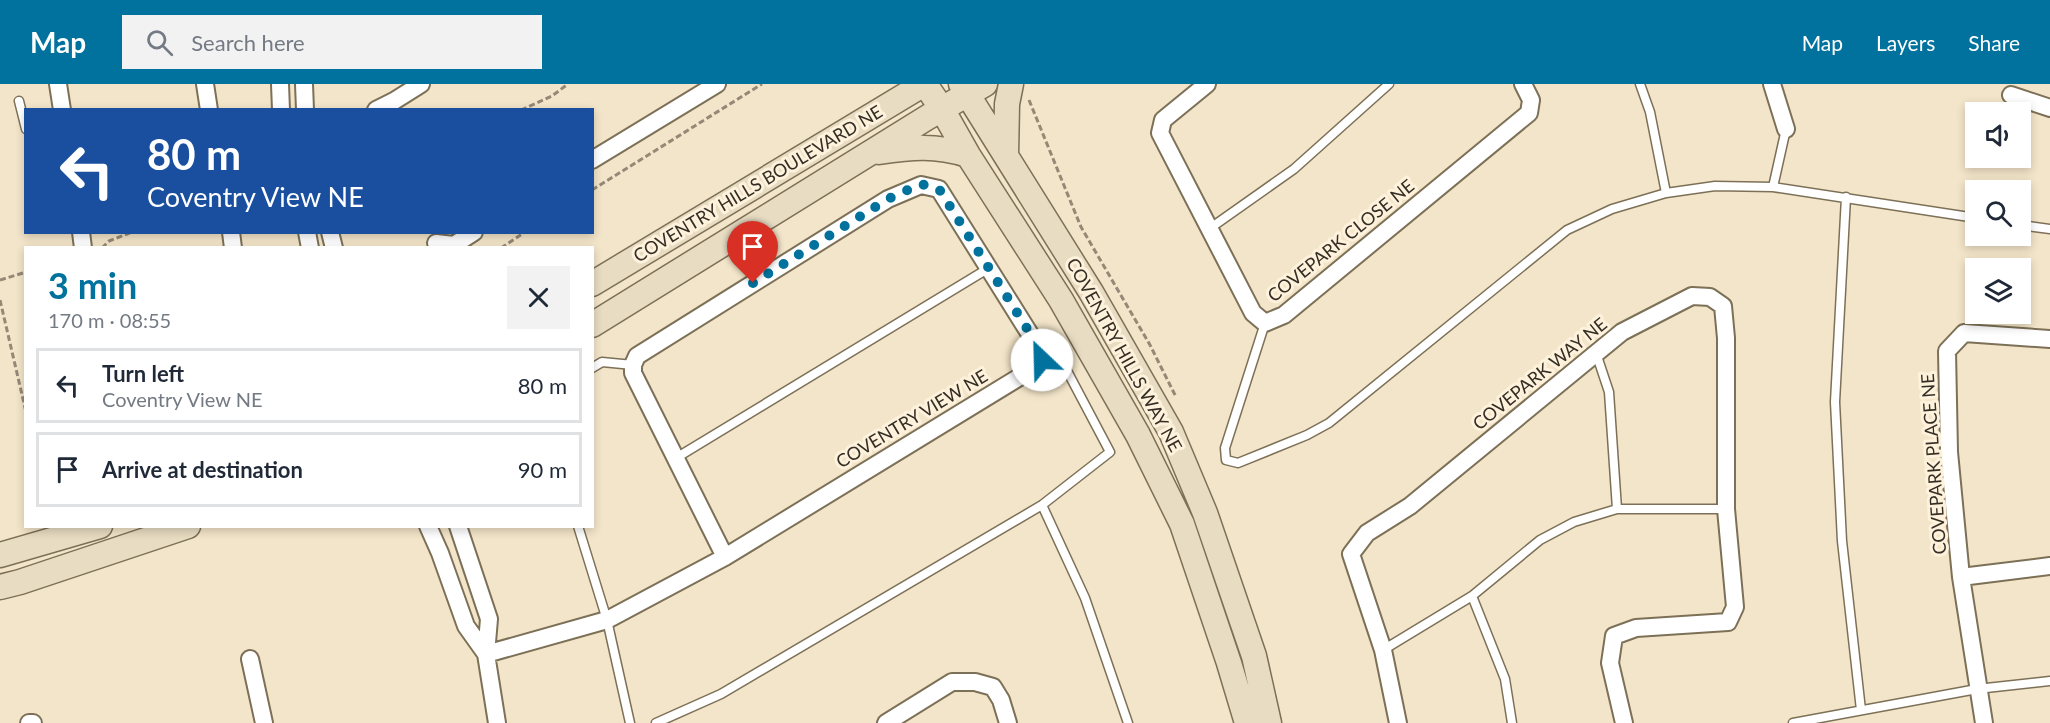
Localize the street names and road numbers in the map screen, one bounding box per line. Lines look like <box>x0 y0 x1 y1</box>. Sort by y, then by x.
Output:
street label: COVENTRY HILLS BOULEVARD NE <box>629 100 886 266</box>
street label: COVEPARK CLOSE NE <box>1263 174 1418 306</box>
street label: COVENTRY HILLS WAY NE <box>1062 254 1187 455</box>
street label: COVEPARK WAY NE <box>1468 312 1611 434</box>
street label: COVENTRY VIEW NE <box>832 364 991 472</box>
street label: COVEPARK PLACE NE <box>1916 373 1950 555</box>

